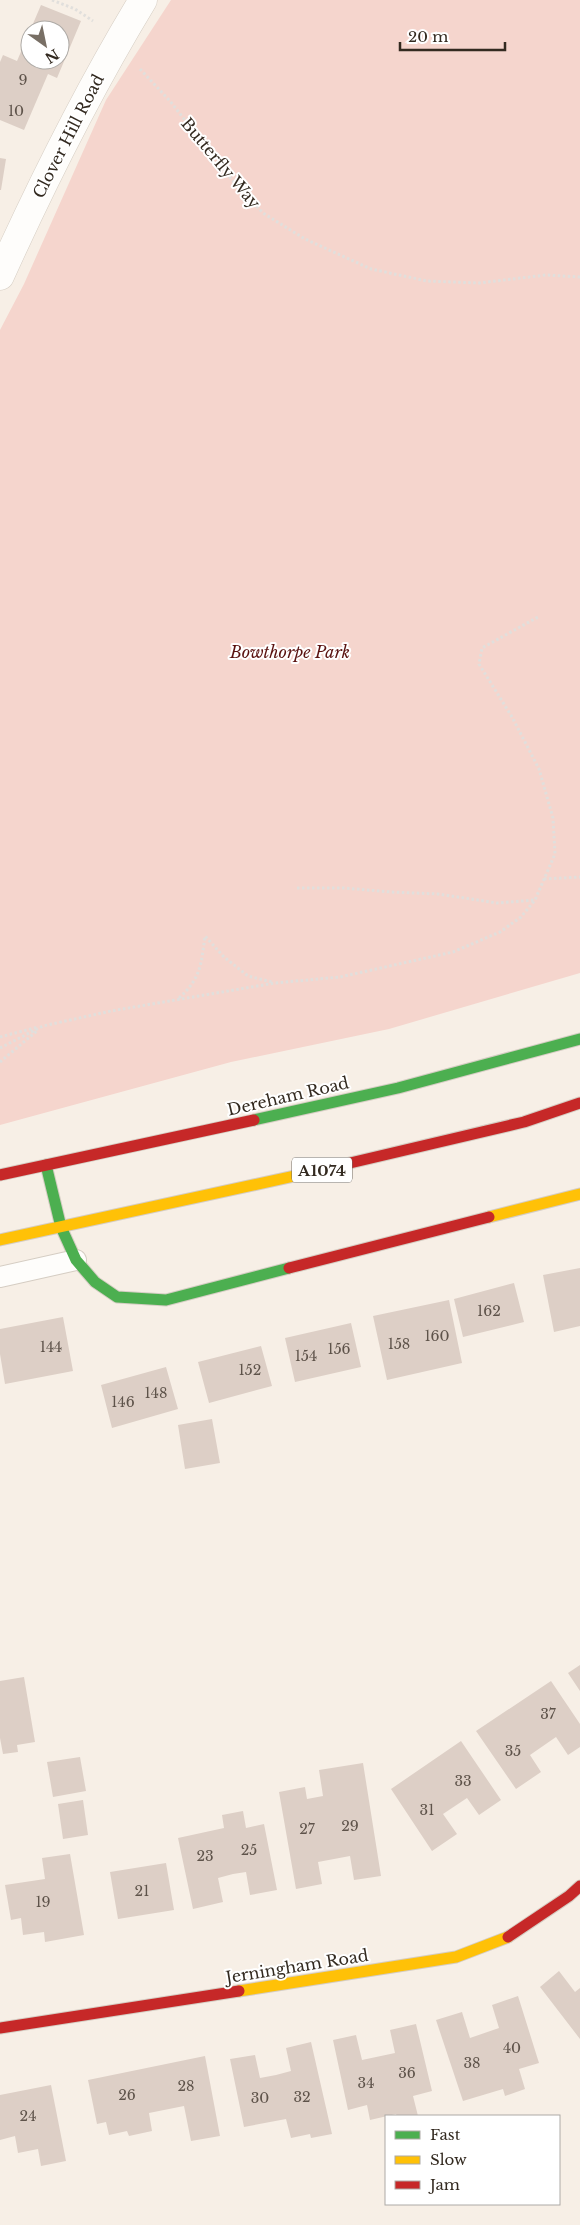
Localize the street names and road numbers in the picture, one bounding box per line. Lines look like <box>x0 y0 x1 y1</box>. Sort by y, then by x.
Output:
street label: Clover Hill Road <box>28 71 108 201</box>
street label: Butterfly Way <box>177 114 265 213</box>
street label: Dereham Road <box>225 1072 351 1120</box>
road number: A1074 <box>292 1158 352 1182</box>
street label: Jerningham Road <box>222 1945 370 1987</box>

